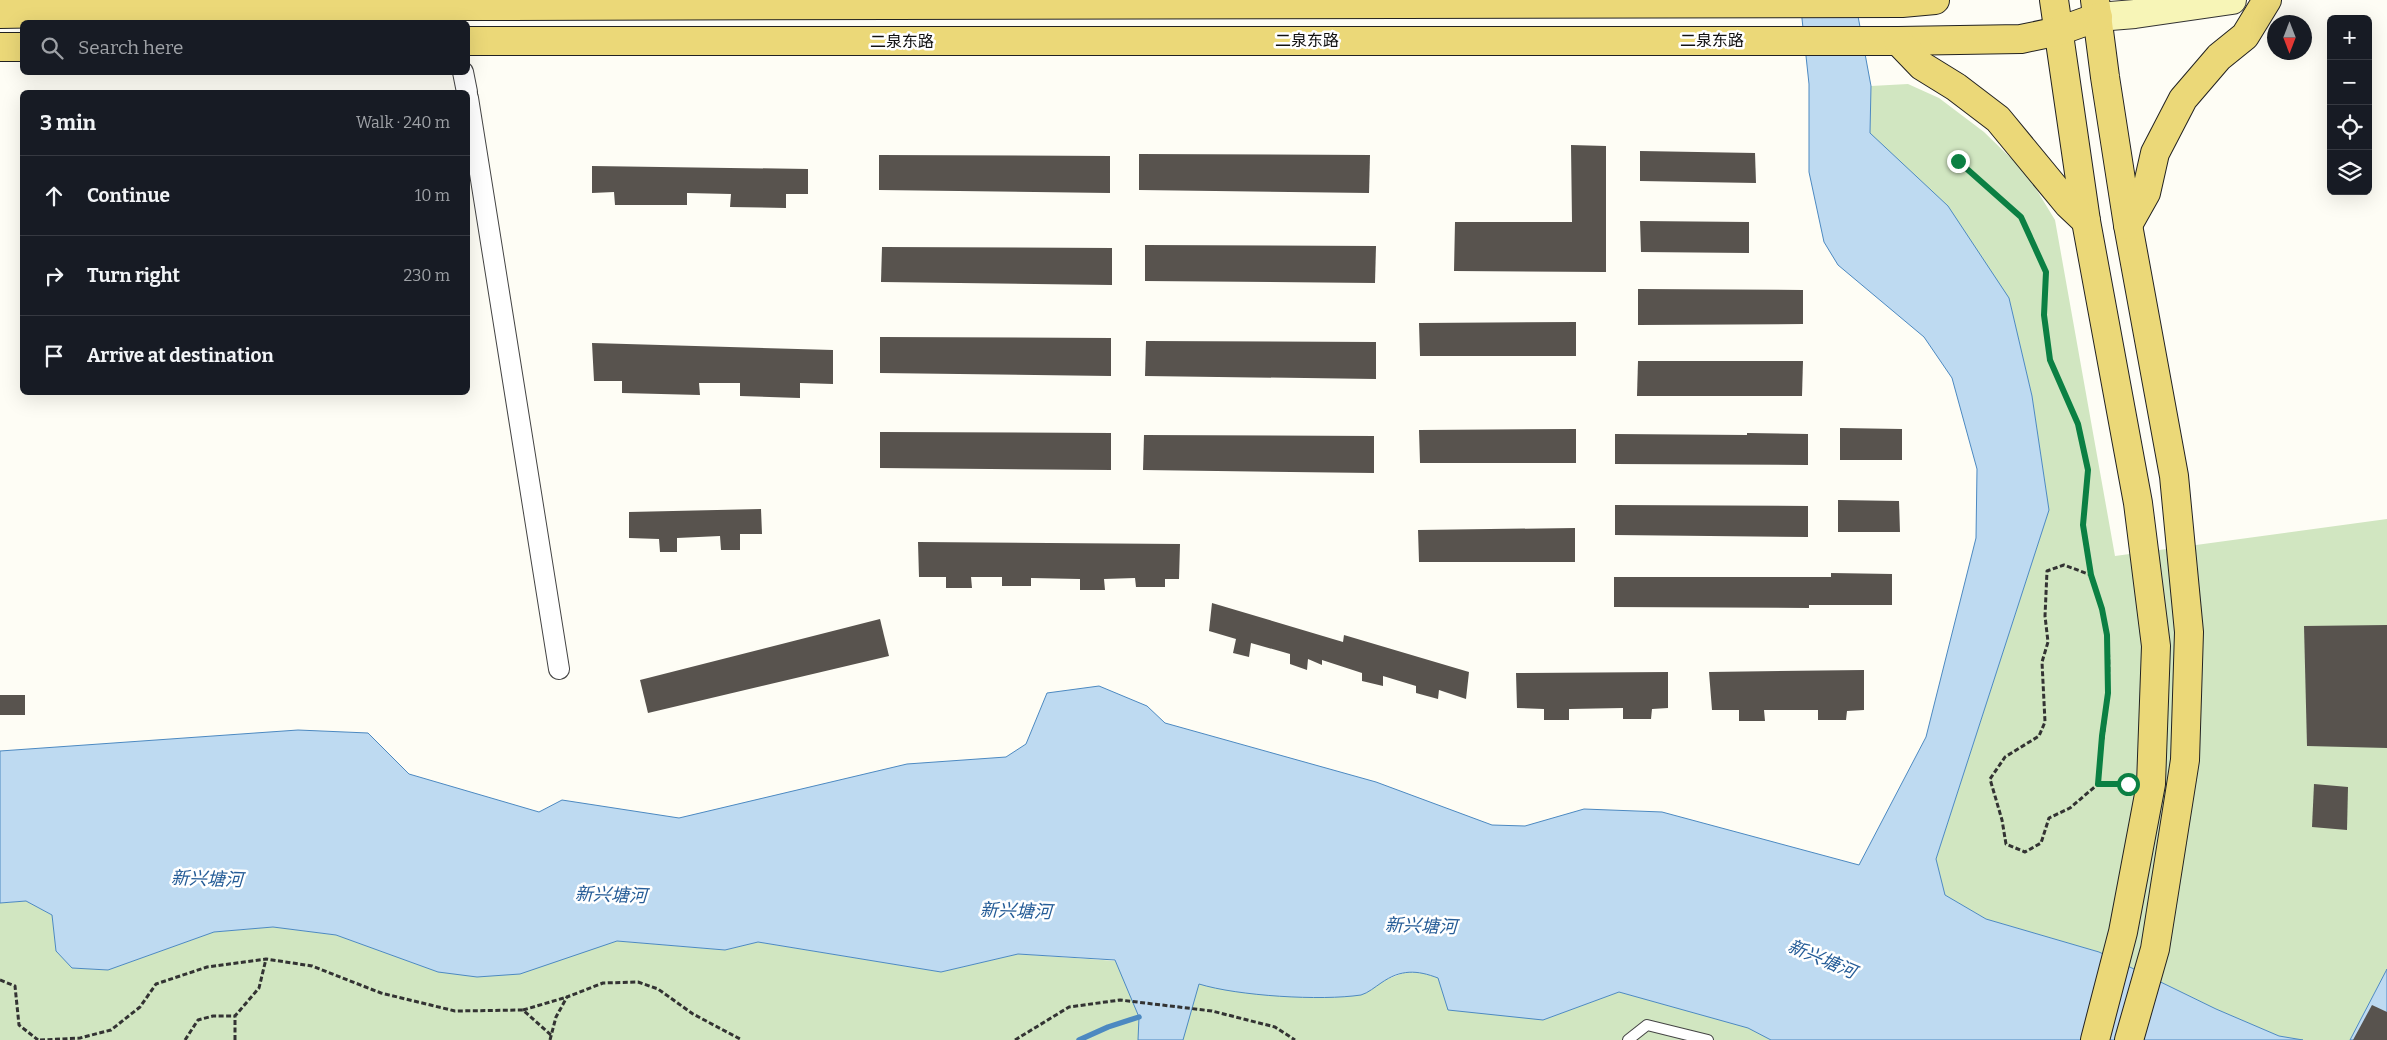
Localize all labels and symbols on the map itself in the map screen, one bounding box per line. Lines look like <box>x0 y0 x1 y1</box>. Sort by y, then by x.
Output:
north arrow <box>2267 15 2312 60</box>
street label: 二泉东路 <box>1275 31 1339 50</box>
street label: 二泉东路 <box>1680 31 1744 50</box>
street label: 二泉东路 <box>870 32 934 51</box>
route end <box>1947 150 1970 173</box>
route start <box>2117 773 2140 796</box>
water label: 新兴塘河 <box>171 867 246 891</box>
water label: 新兴塘河 <box>575 883 650 907</box>
water label: 新兴塘河 <box>980 899 1055 923</box>
water label: 新兴塘河 <box>1385 914 1460 938</box>
water label: 新兴塘河 <box>1785 935 1862 984</box>

